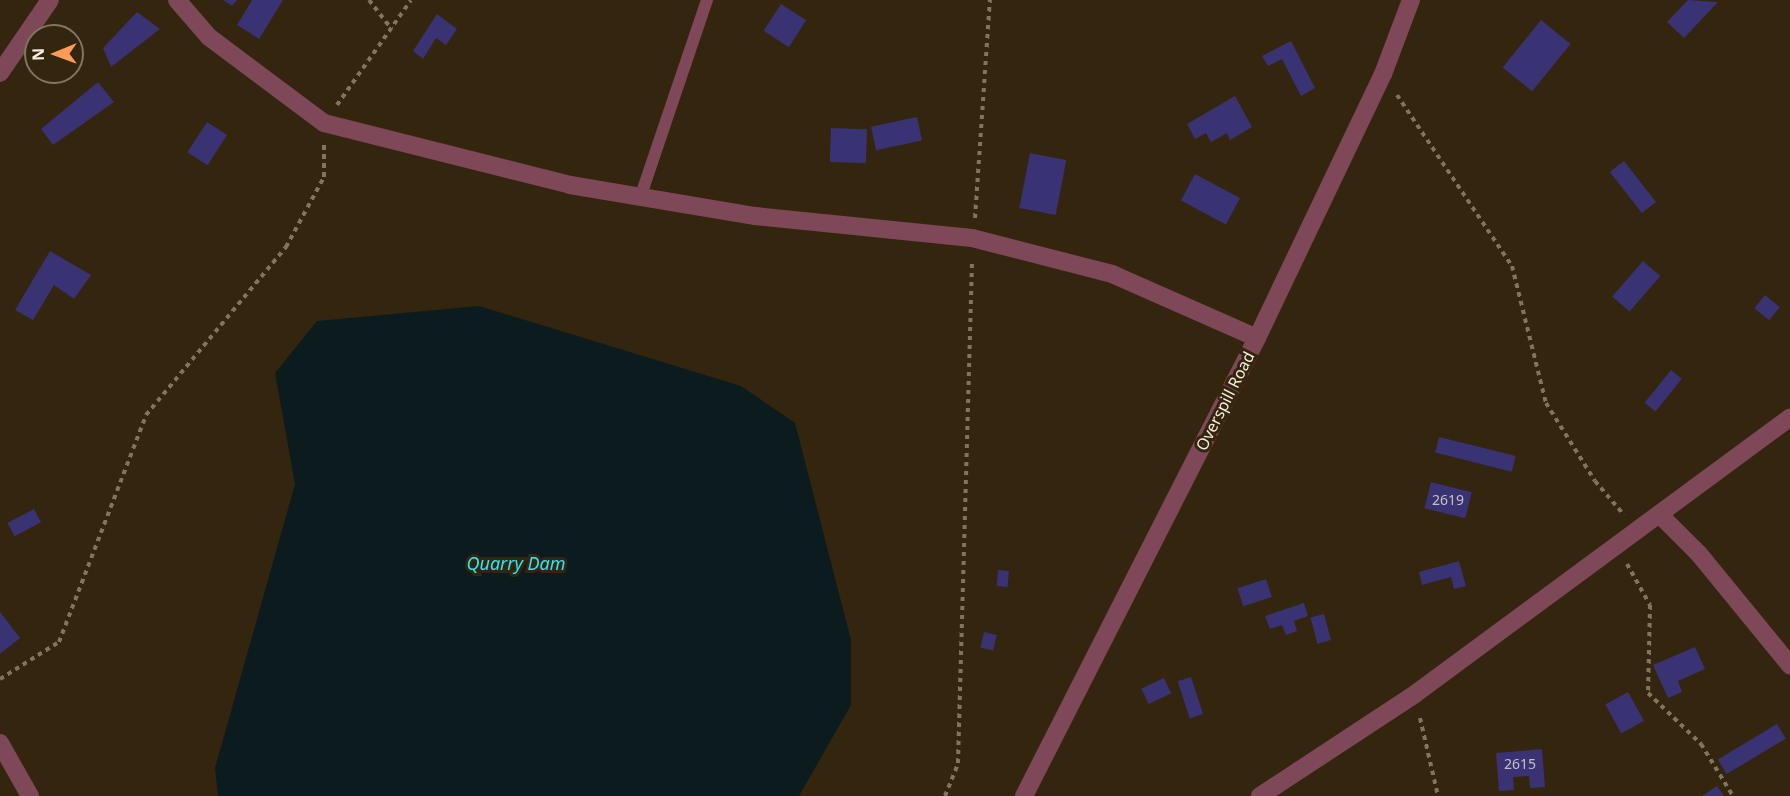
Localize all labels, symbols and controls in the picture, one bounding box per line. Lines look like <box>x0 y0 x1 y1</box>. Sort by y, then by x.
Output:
north arrow <box>24 24 84 84</box>
text: N <box>27 48 49 61</box>
street label: Overspill Road <box>1192 348 1258 454</box>
house number: 2619 <box>1432 492 1464 508</box>
water label: Quarry Dam <box>466 552 566 574</box>
house number: 2615 <box>1504 756 1536 772</box>

